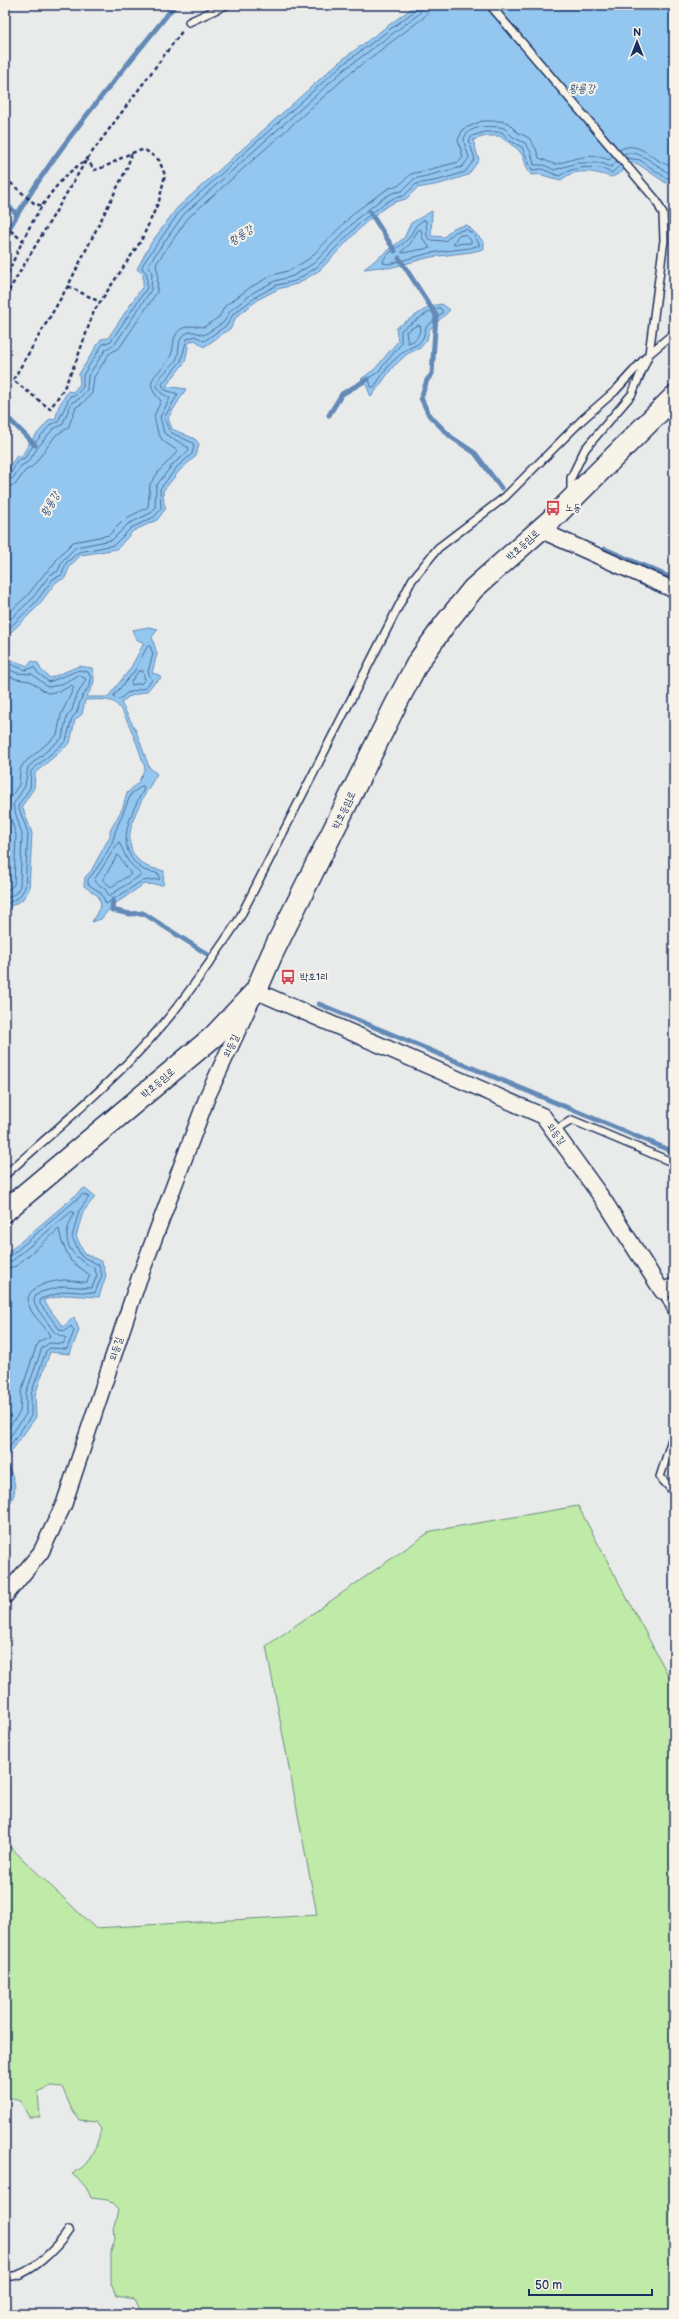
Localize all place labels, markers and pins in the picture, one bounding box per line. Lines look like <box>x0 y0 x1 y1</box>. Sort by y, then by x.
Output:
bus stop icon: 노동 <box>544 499 562 517</box>
place label: 노동 <box>565 502 581 514</box>
bus stop icon: 박호1리 <box>279 968 297 986</box>
place label: 박호1리 <box>300 971 328 983</box>

